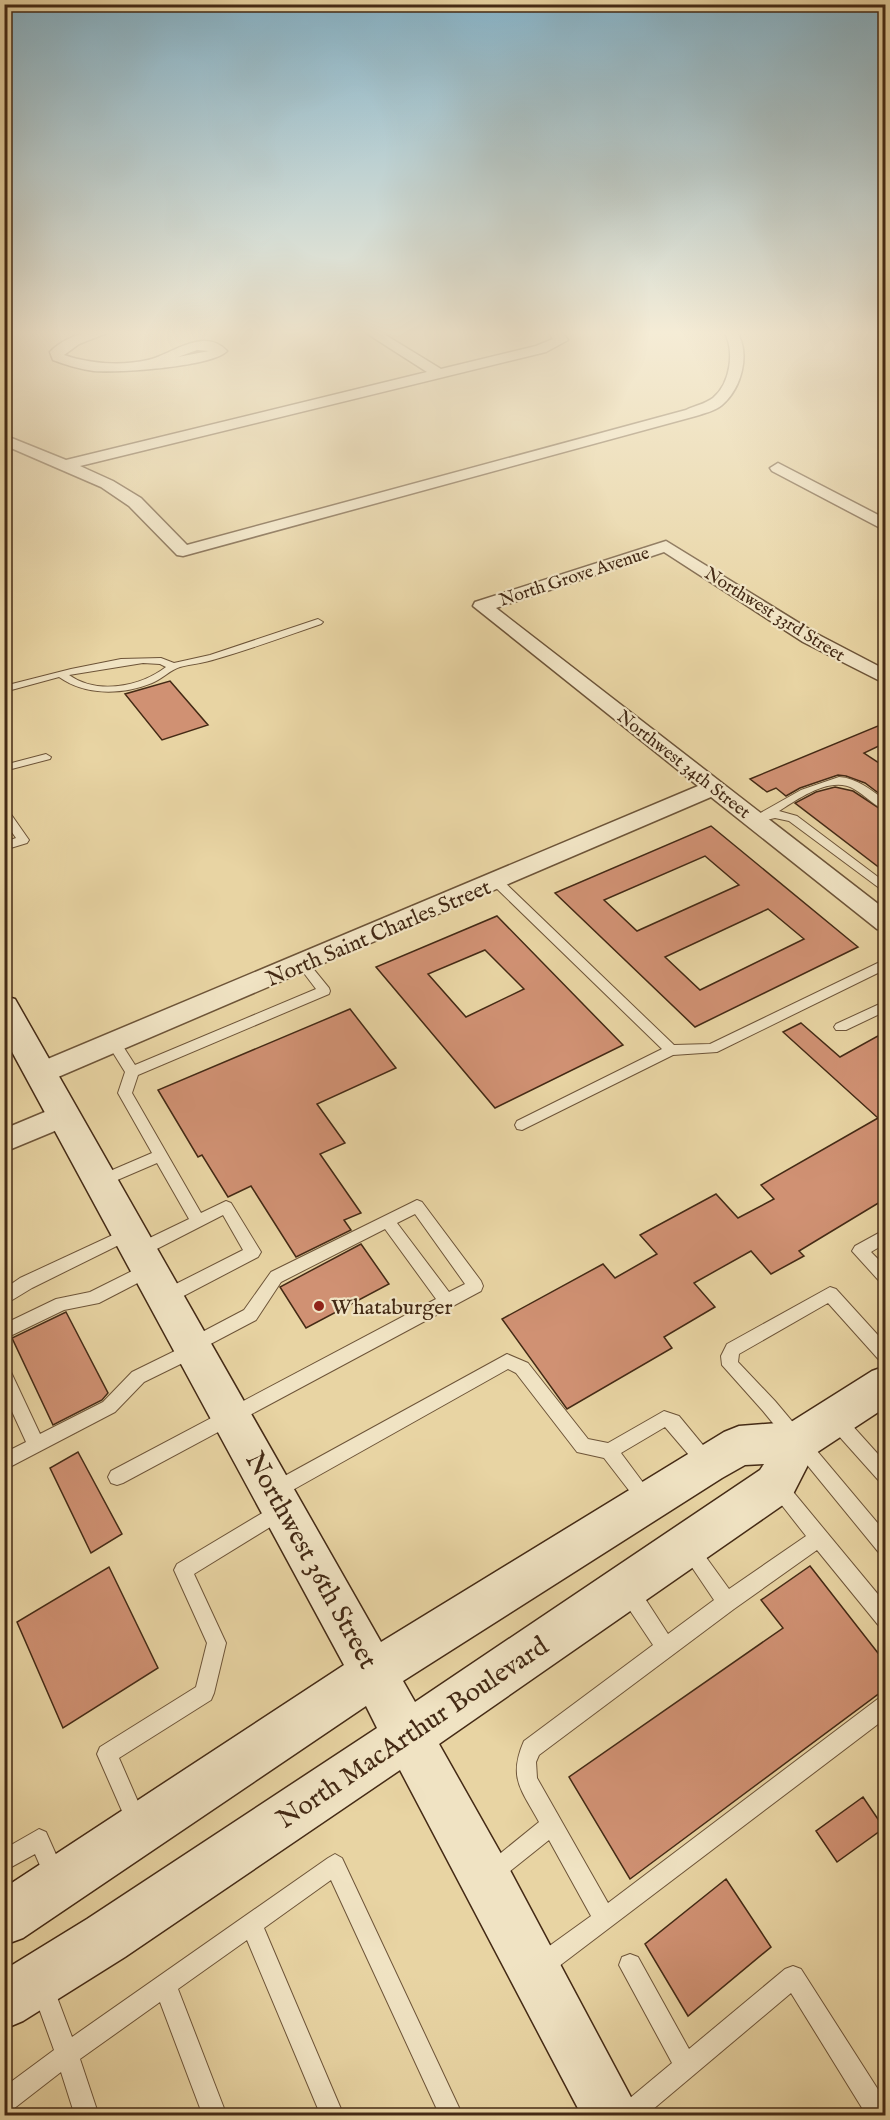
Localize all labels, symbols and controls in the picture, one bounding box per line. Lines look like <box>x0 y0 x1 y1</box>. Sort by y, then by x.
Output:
street label: North Grove Avenue <box>496 542 652 613</box>
street label: Northwest 33rd Street <box>700 563 849 668</box>
street label: Northwest 34th Street <box>612 706 754 824</box>
street label: North Saint Charles Street <box>262 874 496 994</box>
place label: Whataburger <box>331 1294 452 1322</box>
marker: Whataburger <box>312 1299 326 1313</box>
street label: Northwest 36th Street <box>236 1446 384 1675</box>
street label: North MacArthur Boulevard <box>271 1630 556 1837</box>

